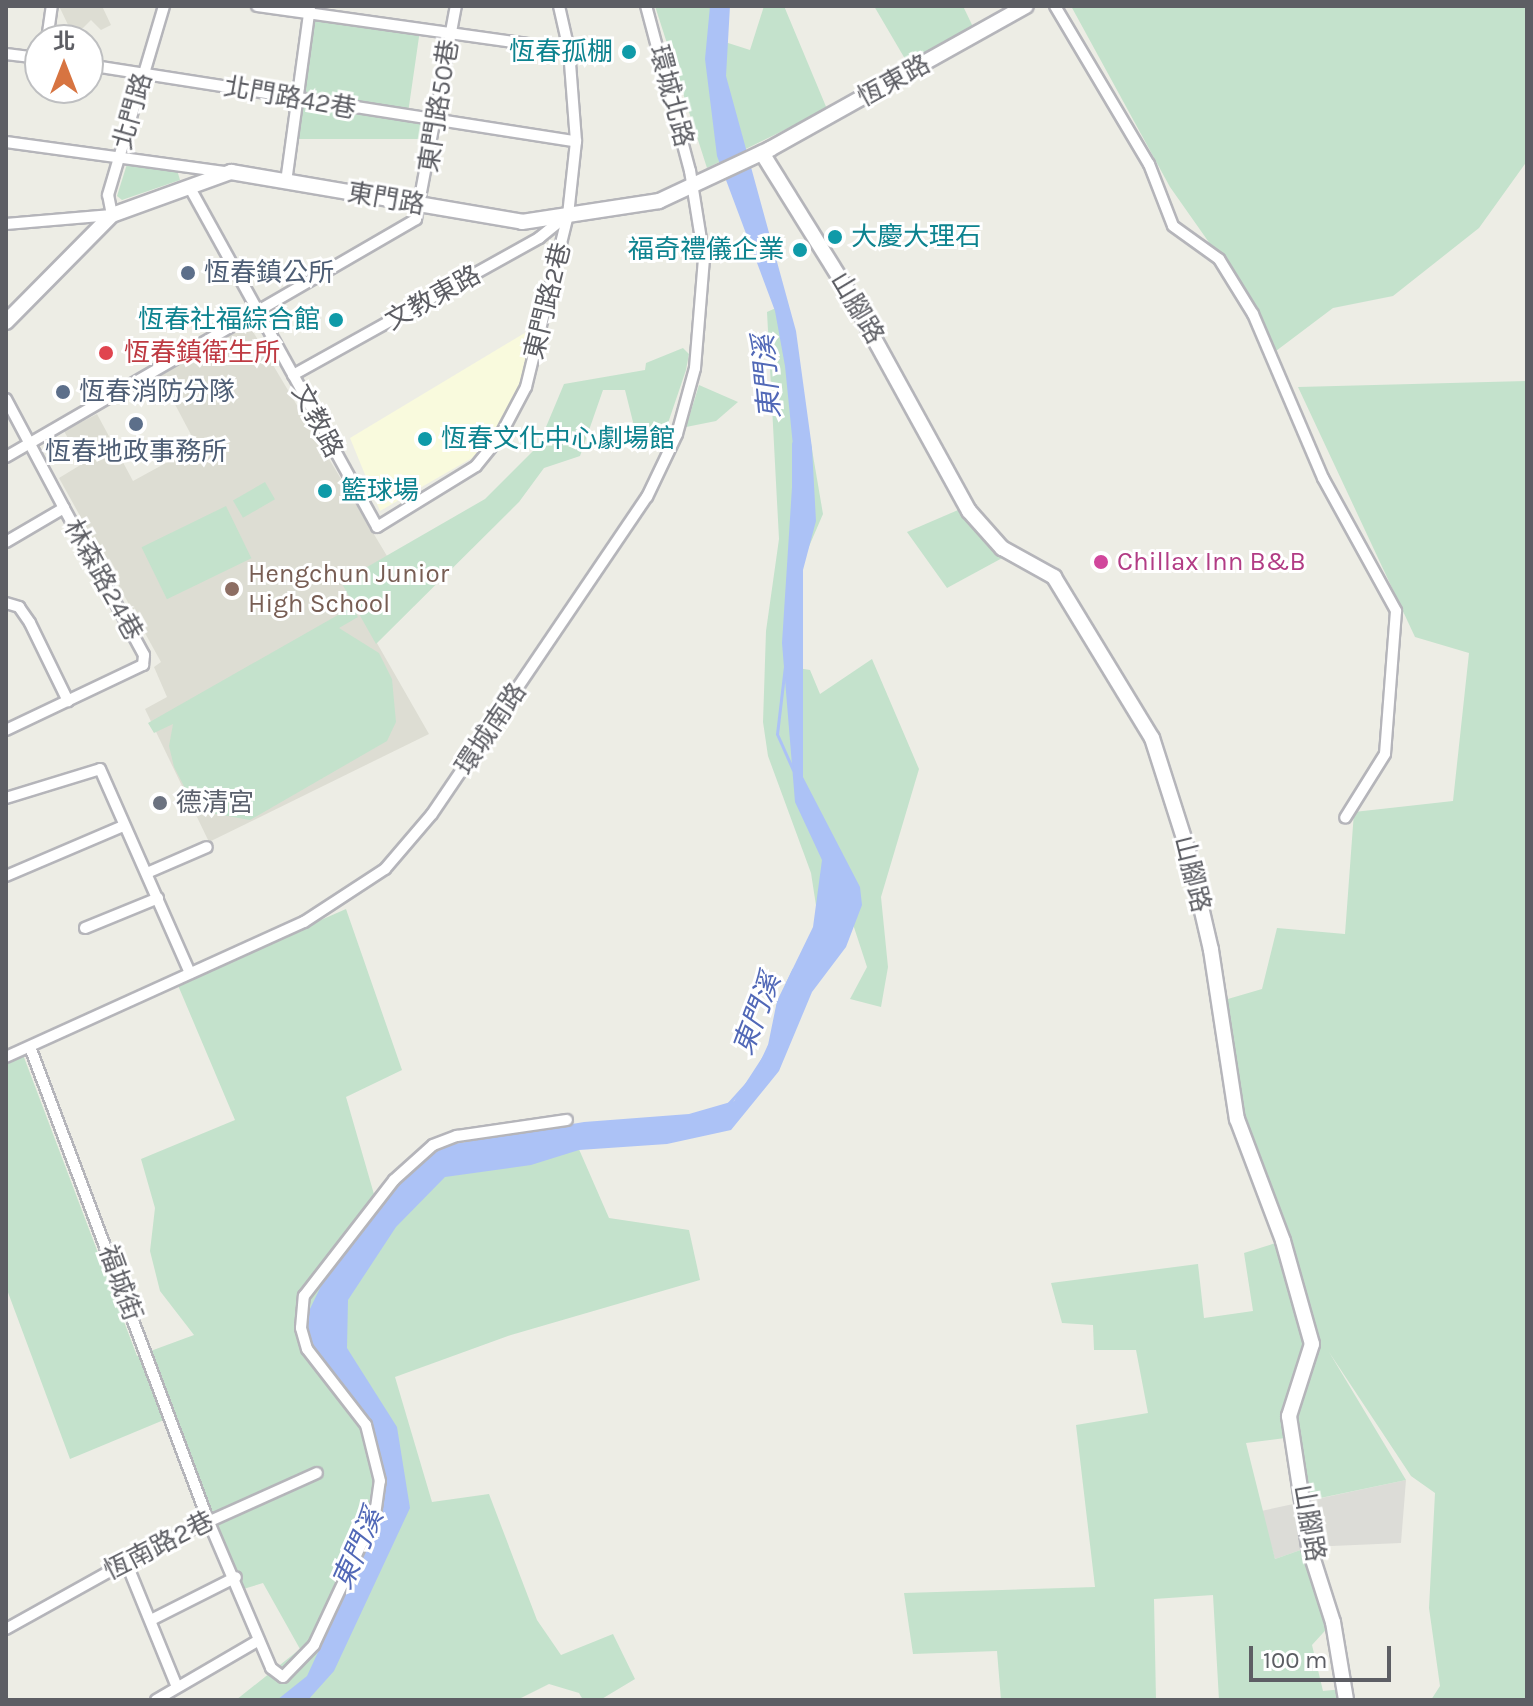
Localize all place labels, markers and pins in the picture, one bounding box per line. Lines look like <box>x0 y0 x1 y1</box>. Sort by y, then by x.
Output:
place label: 恆春孤棚 <box>509 36 613 68</box>
marker: 恆春孤棚 <box>620 43 638 61</box>
place label: 大慶大理石 <box>851 221 981 253</box>
marker: 大慶大理石 <box>826 228 844 246</box>
place label: 福奇禮儀企業 <box>628 234 784 266</box>
marker: 福奇禮儀企業 <box>791 241 809 259</box>
place label: 恆春鎮公所 <box>204 257 334 289</box>
marker: 恆春鎮公所 <box>179 264 197 282</box>
place label: 恆春社福綜合館 <box>138 304 320 336</box>
marker: 恆春社福綜合館 <box>327 311 345 329</box>
place label: 恆春鎮衛生所 <box>124 337 280 369</box>
marker: 恆春鎮衛生所 <box>95 342 117 364</box>
place label: 恆春消防分隊 <box>79 376 235 408</box>
marker: 恆春消防分隊 <box>54 383 72 401</box>
marker: 恆春地政事務所 <box>127 415 145 433</box>
place label: 恆春文化中心劇場館 <box>441 423 675 455</box>
marker: 恆春文化中心劇場館 <box>416 430 434 448</box>
place label: 恆春地政事務所 <box>45 436 227 468</box>
place label: 籃球場 <box>341 475 419 507</box>
marker: 籃球場 <box>316 482 334 500</box>
place label: Chillax Inn B&B <box>1117 546 1306 578</box>
marker: Chillax Inn B&B <box>1092 553 1110 571</box>
place label: Hengchun Junior High School <box>248 558 449 620</box>
marker: Hengchun Junior High School <box>223 580 241 598</box>
place label: 德清宮 <box>176 787 254 819</box>
marker: 德清宮 <box>151 794 169 812</box>

